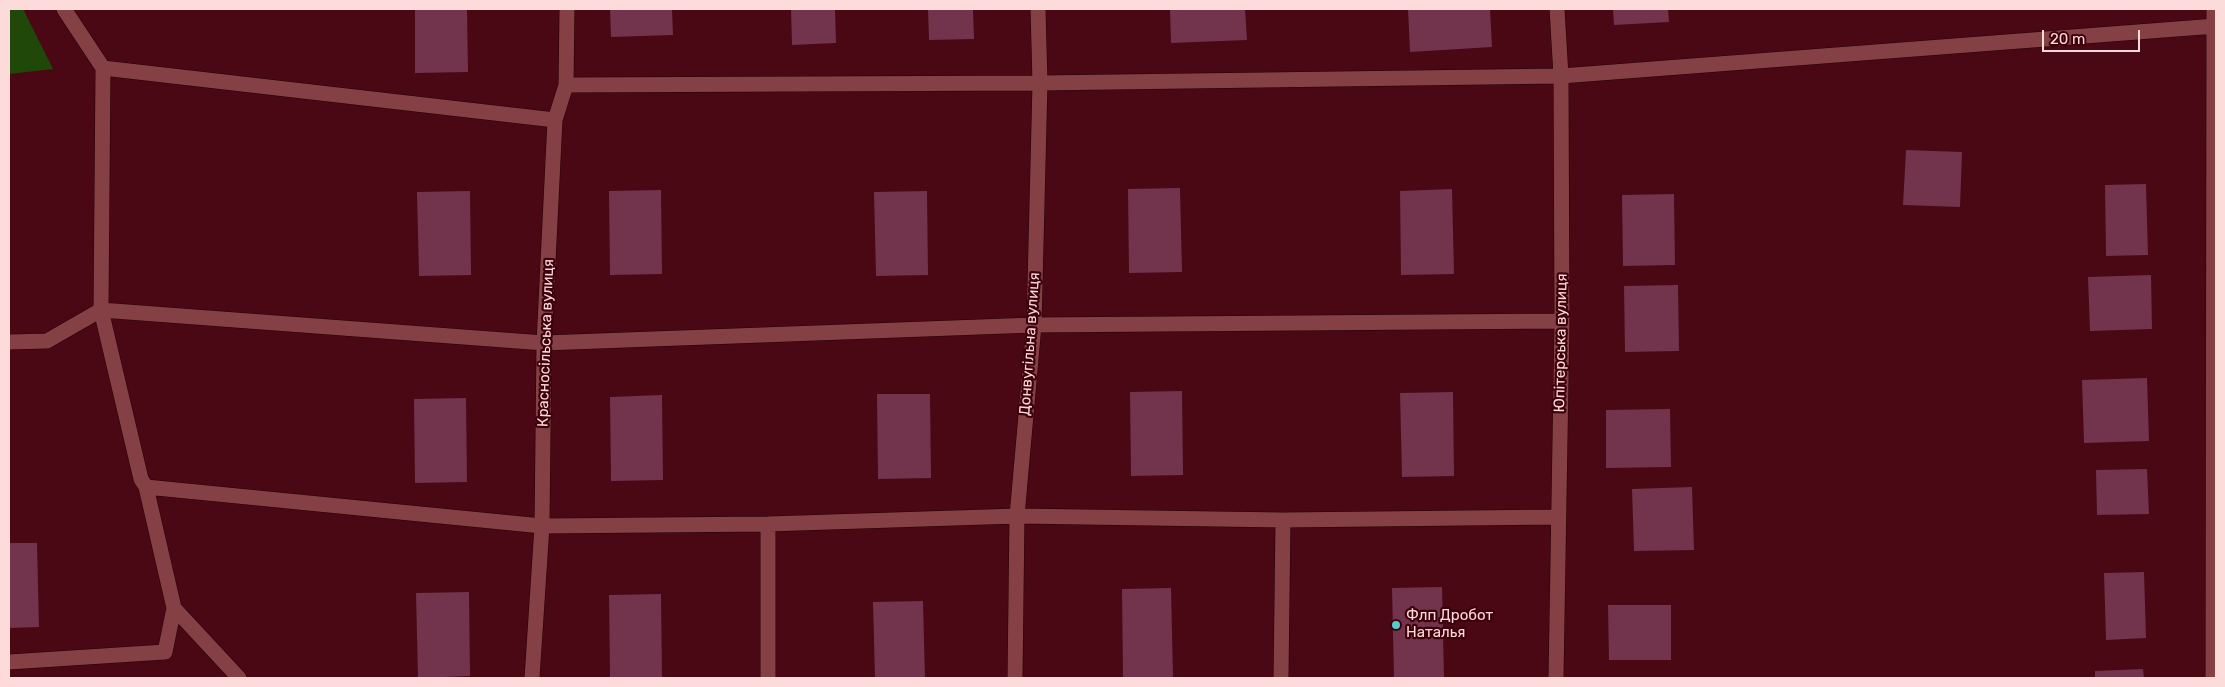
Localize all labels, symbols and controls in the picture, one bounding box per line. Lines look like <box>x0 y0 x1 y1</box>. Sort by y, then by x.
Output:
scale bar <box>2045 20 2142 52</box>
text: 20 m <box>2050 30 2085 48</box>
street label: Красносільська вулиця <box>534 259 558 427</box>
street label: Донвугільна вулиця <box>1016 272 1044 416</box>
street label: Юпітерська вулиця <box>1551 273 1571 413</box>
place label: Флп Дробот Наталья <box>1406 607 1493 642</box>
marker: Флп Дробот Наталья <box>1390 619 1402 631</box>

